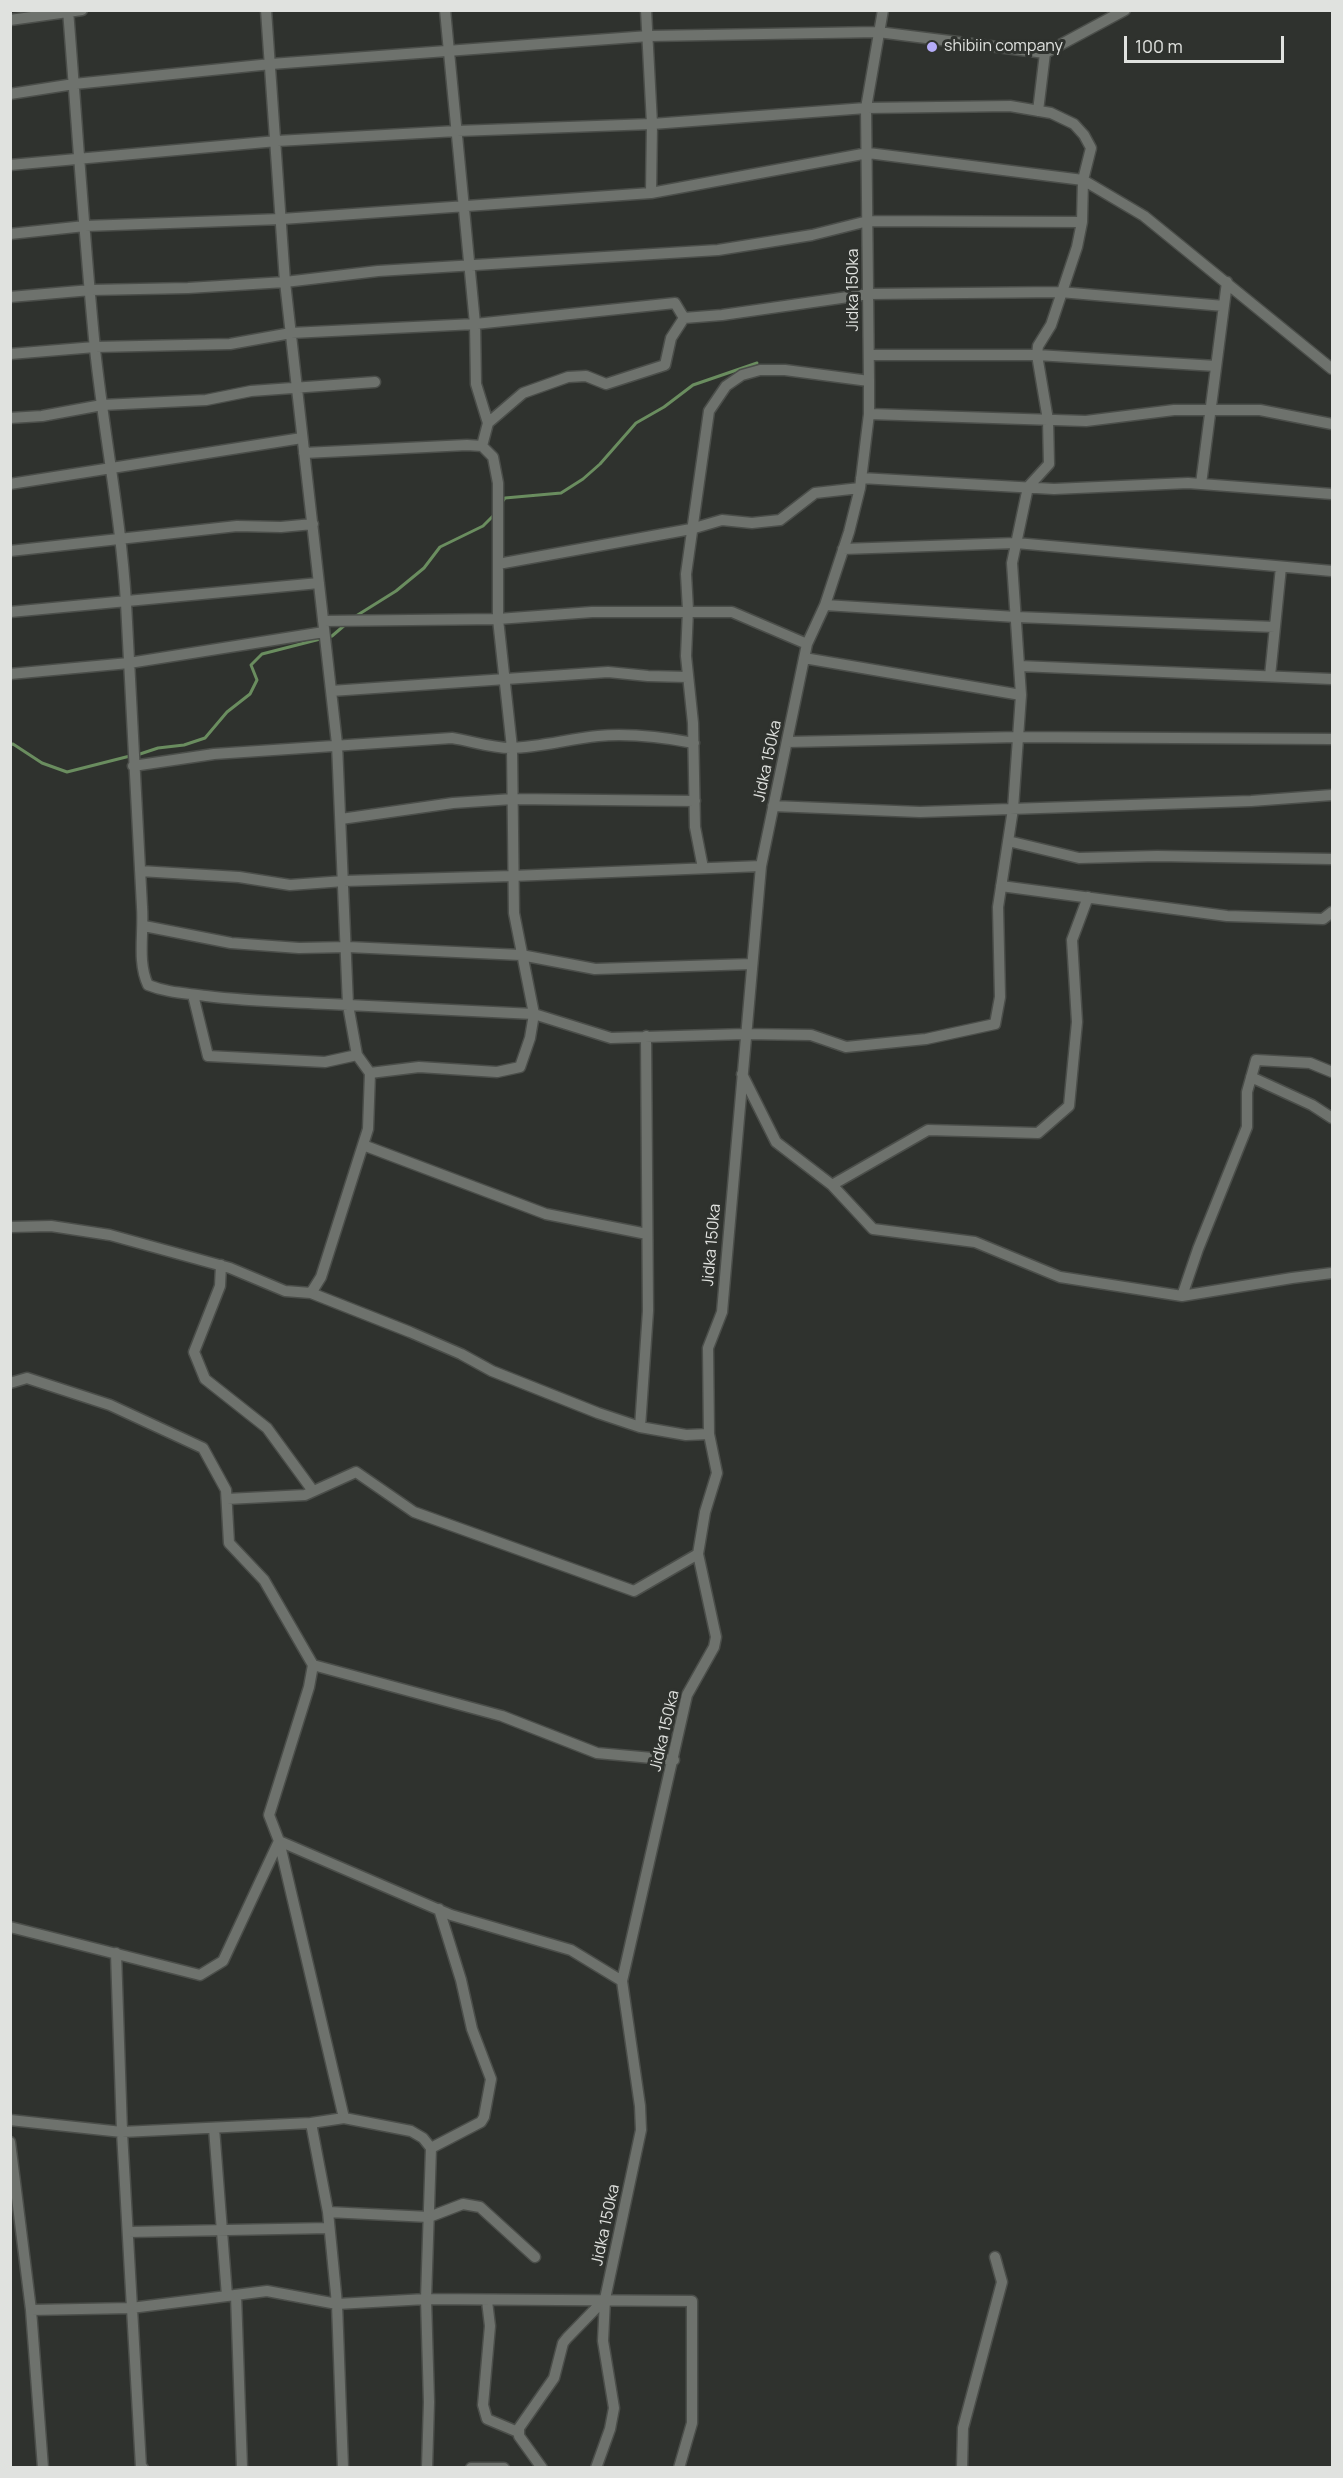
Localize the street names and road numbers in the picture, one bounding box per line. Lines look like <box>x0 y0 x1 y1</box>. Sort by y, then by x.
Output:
street label: Jidka 150ka <box>844 249 864 331</box>
street label: Jidka 150ka <box>750 719 786 803</box>
street label: Jidka 150ka <box>699 1203 725 1287</box>
street label: Jidka 150ka <box>646 1689 684 1773</box>
street label: Jidka 150ka <box>588 2183 624 2267</box>

